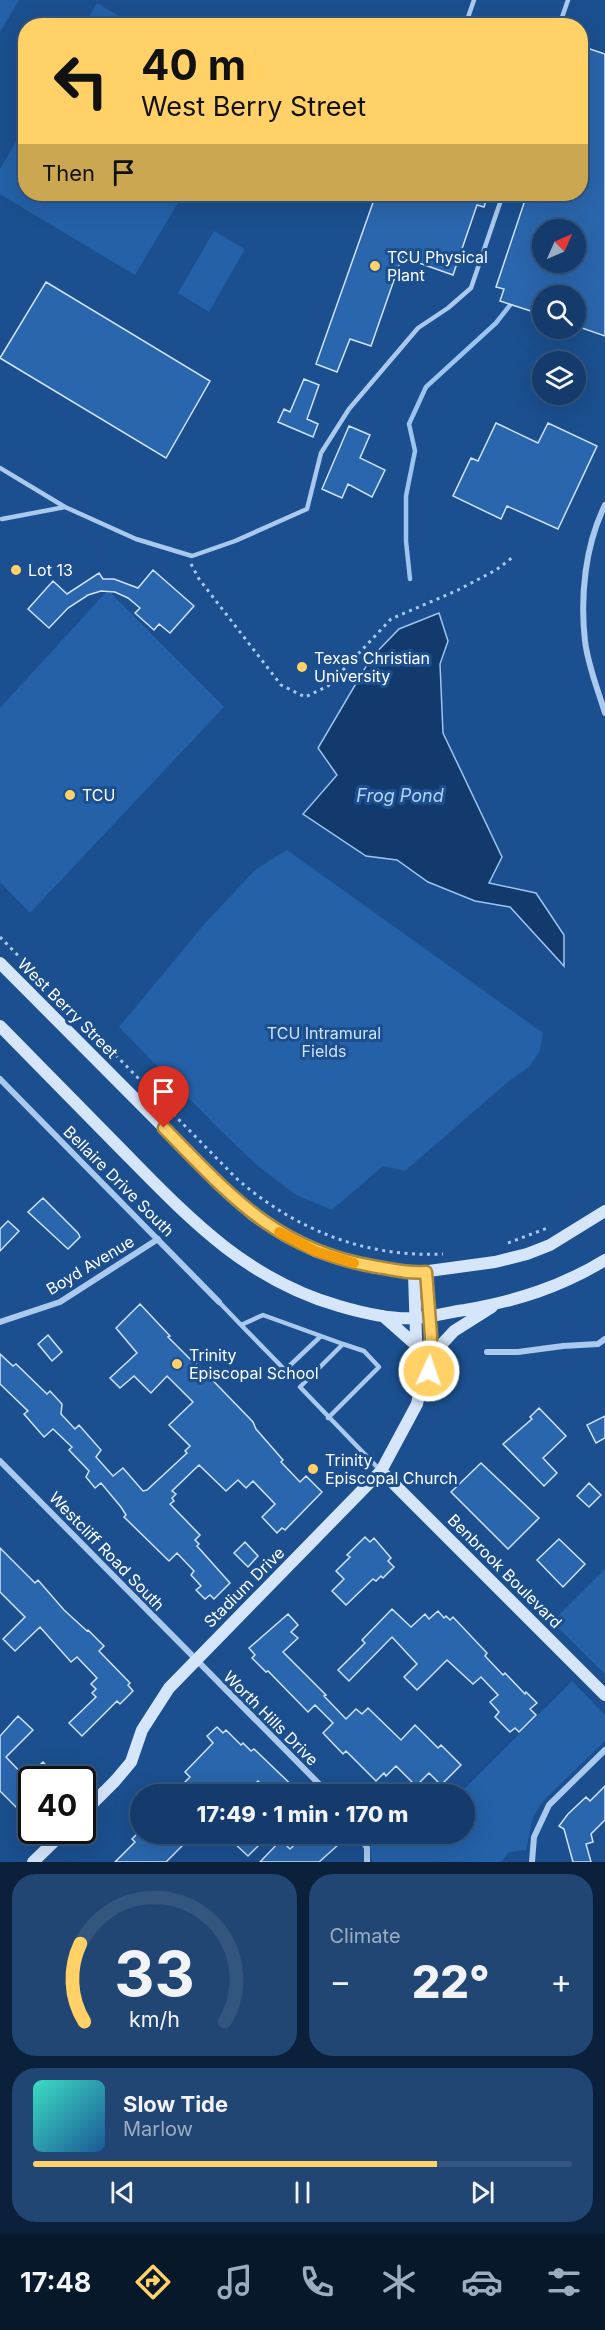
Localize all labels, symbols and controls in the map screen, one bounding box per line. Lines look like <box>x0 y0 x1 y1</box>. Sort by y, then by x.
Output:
text: 40 m <box>141 39 246 90</box>
icon: left <box>42 42 120 120</box>
text: West Berry Street <box>141 90 366 123</box>
icon: arrive <box>107 156 140 189</box>
text: Then <box>42 160 95 186</box>
north arrow <box>532 219 586 273</box>
map controls <box>532 219 586 405</box>
place label: TCU Physical Plant <box>387 247 488 285</box>
marker: TCU Physical Plant <box>368 259 382 273</box>
button: search <box>532 285 586 339</box>
button: layers <box>532 351 586 405</box>
place label: Lot 13 <box>28 560 73 580</box>
marker: Lot 13 <box>9 563 23 577</box>
place label: Texas Christian University <box>314 648 430 686</box>
marker: Texas Christian University <box>295 660 309 674</box>
place label: TCU <box>82 785 115 805</box>
water label: Frog Pond <box>356 785 444 806</box>
marker: TCU <box>63 788 77 802</box>
street label: West Berry Street <box>14 954 122 1062</box>
park label: TCU Intramural Fields <box>267 1023 381 1061</box>
pin <box>138 1066 189 1128</box>
icon: arrive <box>147 1075 180 1108</box>
street label: Bellaire Drive South <box>60 1122 178 1240</box>
street label: Boyd Avenue <box>42 1231 138 1299</box>
position arrow <box>397 1339 461 1403</box>
place label: Trinity Episcopal School <box>189 1345 319 1383</box>
marker: Trinity Episcopal School <box>170 1357 184 1371</box>
place label: Trinity Episcopal Church <box>325 1450 458 1488</box>
marker: Trinity Episcopal Church <box>306 1462 320 1476</box>
street label: Westcliff Road South <box>45 1487 169 1615</box>
street label: Benbrook Boulevard <box>444 1510 566 1632</box>
street label: Stadium Drive <box>199 1542 289 1632</box>
street label: Worth Hills Drive <box>219 1666 323 1770</box>
speed limit sign: 40 <box>18 1766 96 1844</box>
text: 17:49 · 1 min · 170 m <box>197 1801 409 1827</box>
text: Climate <box>330 1924 401 1948</box>
text: 33 <box>114 1936 195 2011</box>
text: 22° <box>412 1954 490 2009</box>
text: − <box>330 1961 351 2001</box>
text: + <box>550 1961 572 2001</box>
text: km/h <box>129 2006 180 2032</box>
text: Slow Tide <box>123 2091 228 2117</box>
text: Marlow <box>123 2117 193 2141</box>
icon: previous <box>106 2176 139 2209</box>
icon: pause <box>286 2176 319 2209</box>
icon: next <box>466 2176 499 2209</box>
icon: directions <box>132 2261 174 2303</box>
icon: music <box>214 2261 256 2303</box>
icon: phone <box>296 2261 338 2303</box>
icon: climate <box>378 2261 420 2303</box>
icon: car <box>461 2261 503 2303</box>
icon: filters <box>543 2261 585 2303</box>
text: 17:48 <box>20 2266 91 2299</box>

